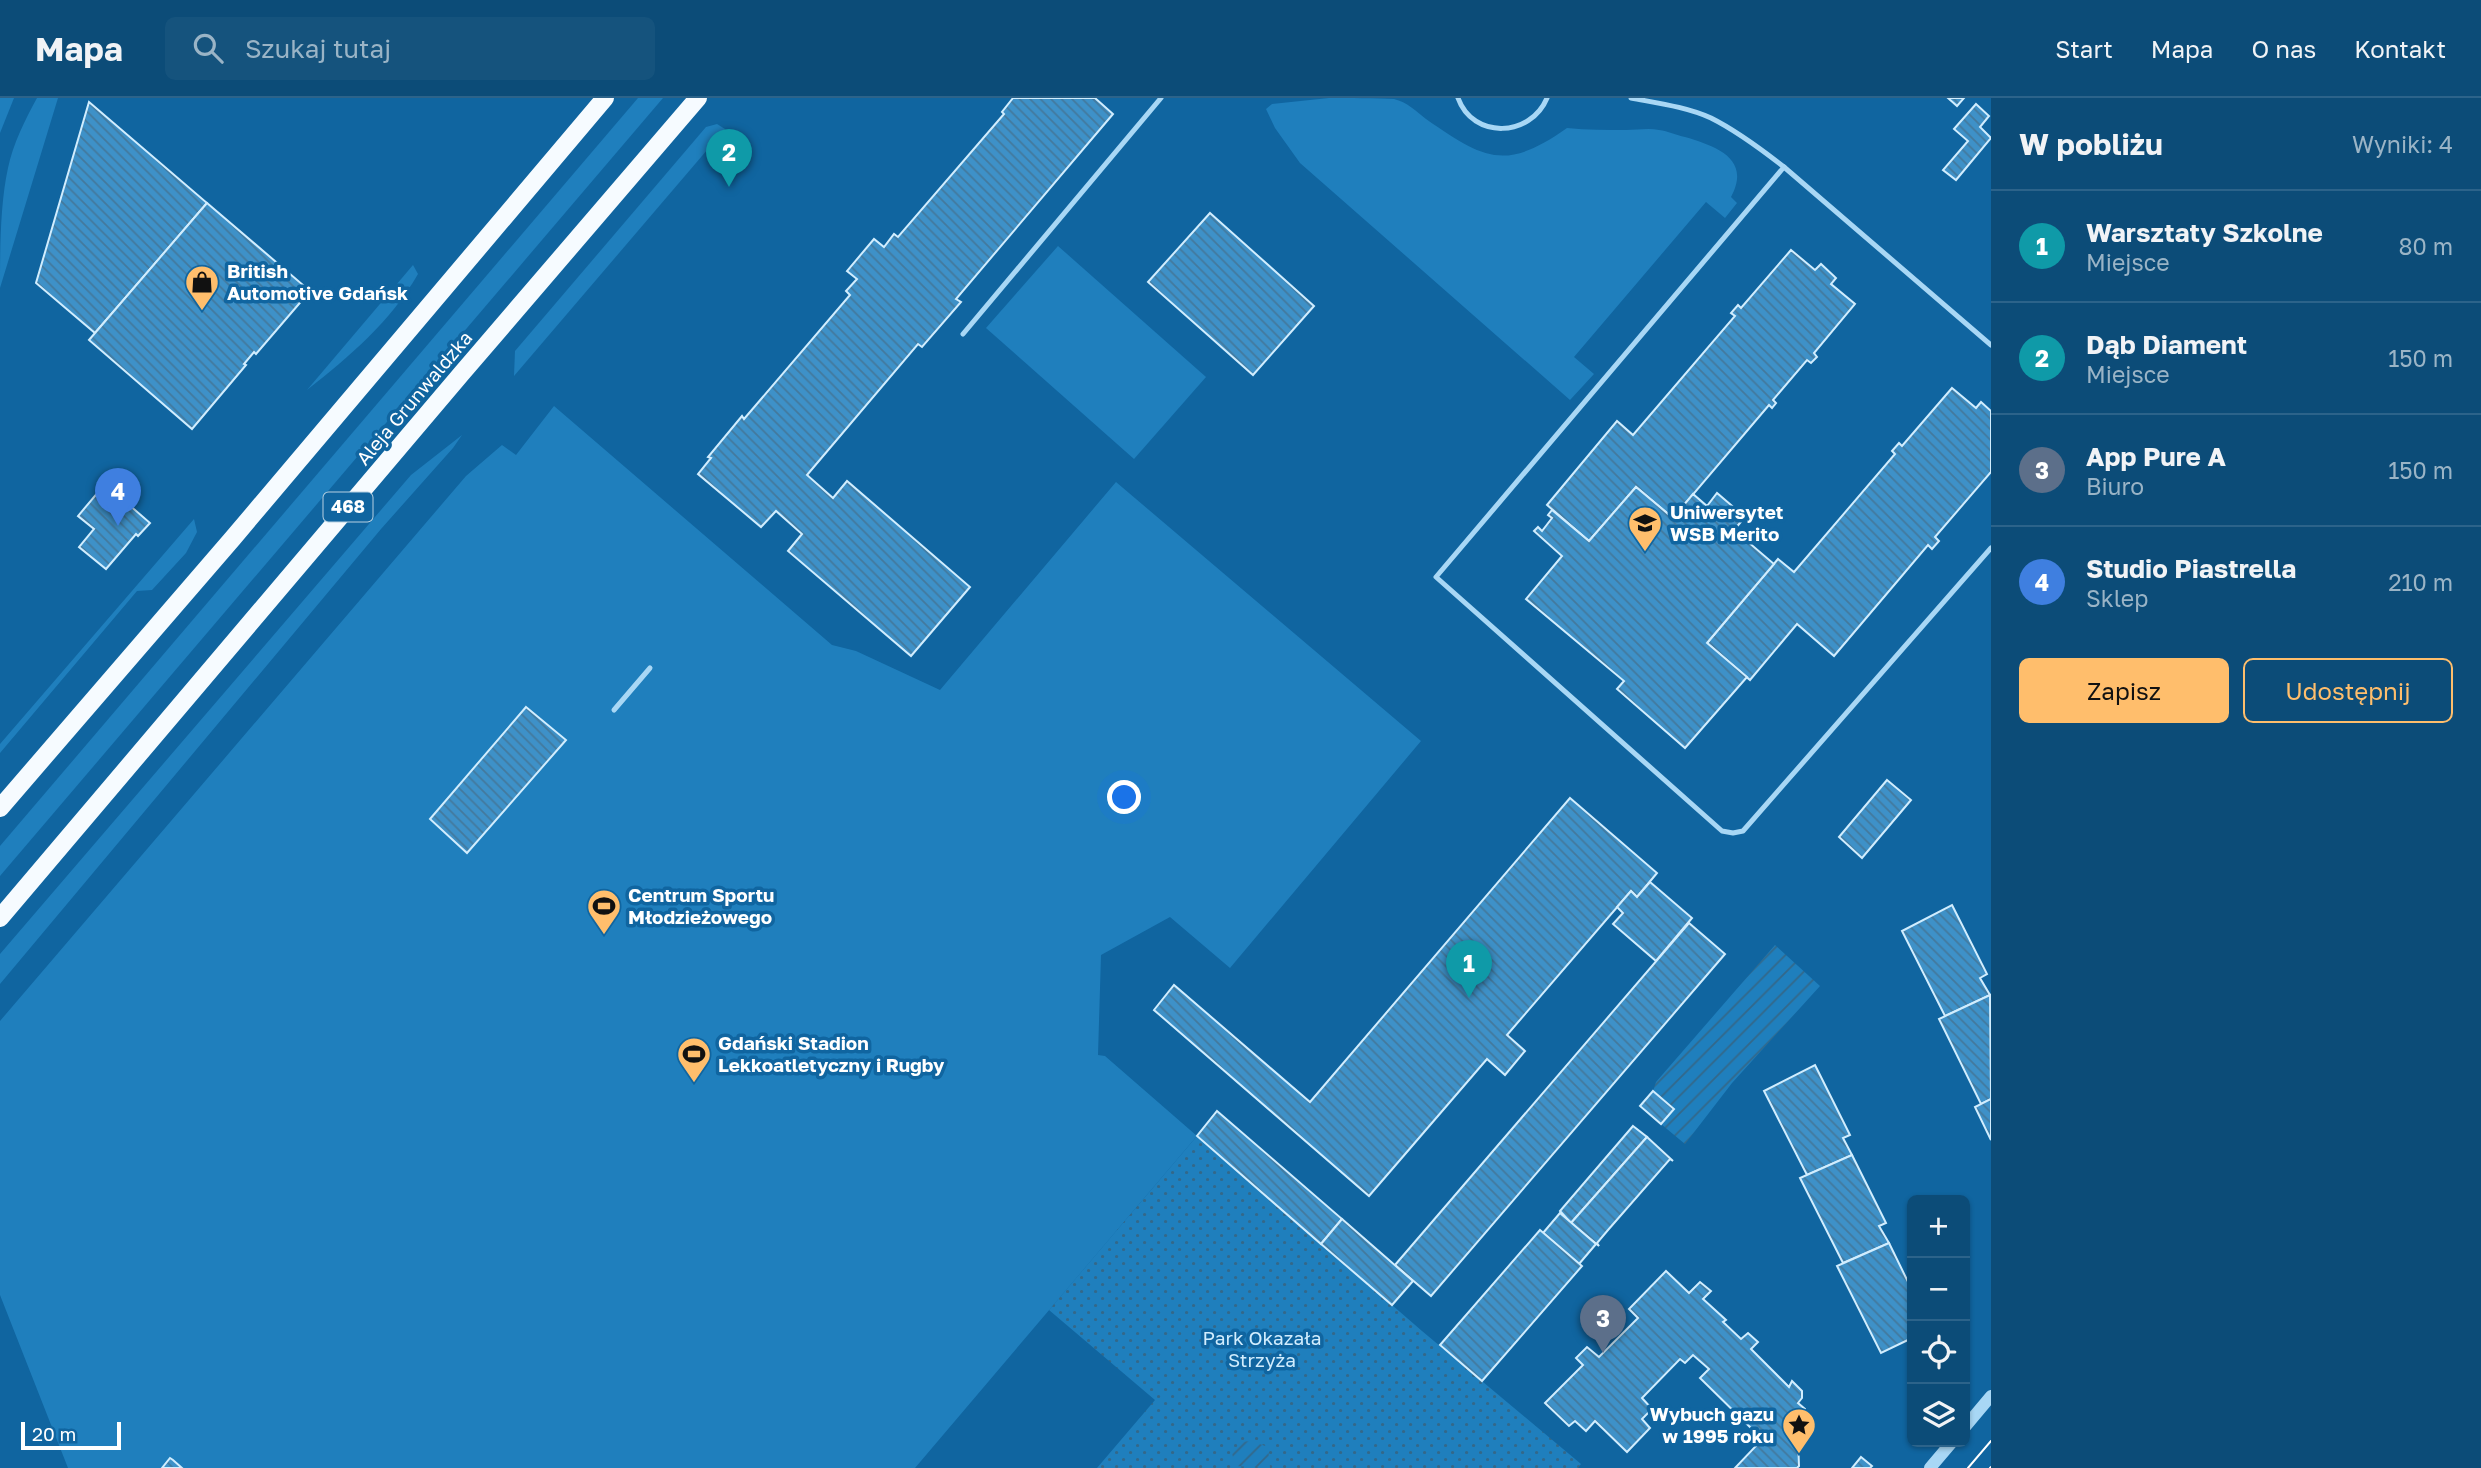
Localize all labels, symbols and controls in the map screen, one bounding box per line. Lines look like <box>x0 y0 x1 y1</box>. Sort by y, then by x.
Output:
search box <box>165 17 655 80</box>
text: Mapa <box>35 29 123 68</box>
icon: search <box>189 29 227 67</box>
text: Szukaj tutaj <box>245 33 391 64</box>
text: Start <box>2055 34 2113 63</box>
text: Mapa <box>2151 34 2213 63</box>
text: O nas <box>2251 34 2316 63</box>
text: Kontakt <box>2354 34 2446 63</box>
text: W pobliżu <box>2019 126 2163 162</box>
pin: 2 <box>706 129 752 187</box>
text: Wyniki: 4 <box>2352 130 2453 158</box>
text: Warsztaty Szkolne <box>2086 217 2323 248</box>
text: 1 <box>2036 232 2048 260</box>
text: 80 m <box>2399 232 2453 260</box>
text: Miejsce <box>2086 248 2170 276</box>
place label: British Automotive Gdańsk <box>227 259 408 304</box>
shop icon: British Automotive Gdańsk <box>183 263 221 312</box>
street label: Aleja Grunwaldzka <box>351 326 476 469</box>
text: Dąb Diament <box>2086 329 2247 360</box>
text: 2 <box>2035 344 2049 372</box>
text: 150 m <box>2388 344 2453 372</box>
text: Miejsce <box>2086 360 2170 388</box>
text: App Pure A <box>2086 441 2226 472</box>
text: 3 <box>2035 456 2049 484</box>
text: 150 m <box>2388 456 2453 484</box>
pin: 4 <box>95 468 141 526</box>
text: Biuro <box>2086 472 2144 500</box>
road number: 468 <box>324 492 372 522</box>
place label: Uniwersytet WSB Merito <box>1670 500 1784 545</box>
school or university icon: Uniwersytet WSB Merito <box>1626 504 1664 553</box>
text: Studio Piastrella <box>2086 553 2296 584</box>
text: 4 <box>2035 568 2049 596</box>
text: 210 m <box>2388 568 2453 596</box>
text: Sklep <box>2086 584 2148 612</box>
button: Zapisz <box>2019 658 2229 723</box>
button: Udostępnij <box>2243 658 2453 723</box>
your location <box>1107 780 1141 814</box>
place label: Centrum Sportu Młodzieżowego <box>628 883 774 928</box>
sports icon: Centrum Sportu Młodzieżowego <box>585 887 623 936</box>
pin: 1 <box>1446 940 1492 998</box>
place label: Gdański Stadion Lekkoatletyczny i Rugby <box>718 1031 945 1076</box>
sports icon: Gdański Stadion Lekkoatletyczny i Rugby <box>675 1035 713 1084</box>
map controls <box>1907 1195 1970 1447</box>
button: + <box>1907 1195 1970 1258</box>
button: − <box>1907 1258 1970 1321</box>
pin: 3 <box>1580 1295 1626 1353</box>
button: locate <box>1907 1321 1970 1384</box>
park label: Park Okazała Strzyża <box>1203 1326 1321 1371</box>
button: layers <box>1907 1384 1970 1447</box>
place label: Wybuch gazu w 1995 roku <box>1650 1402 1774 1447</box>
place icon: Wybuch gazu w 1995 roku <box>1780 1406 1818 1455</box>
scale bar <box>21 1419 121 1451</box>
text: 20 m <box>32 1422 76 1445</box>

